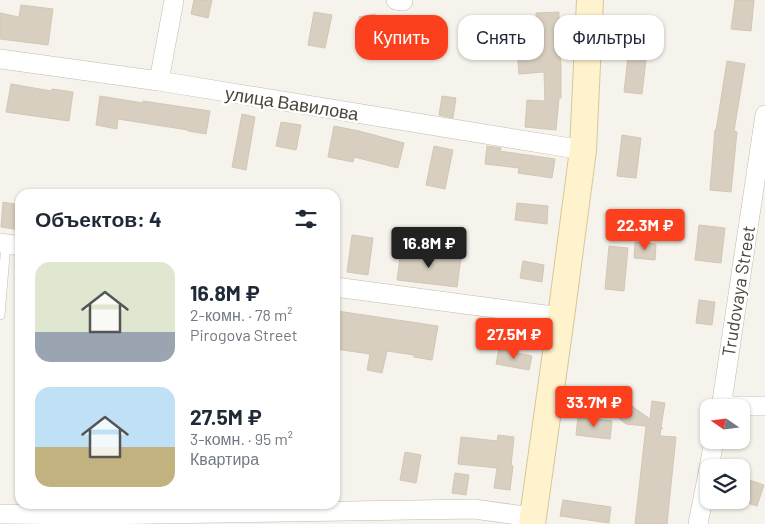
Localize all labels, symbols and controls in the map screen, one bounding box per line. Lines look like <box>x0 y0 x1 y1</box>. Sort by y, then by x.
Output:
chip: Купить <box>355 15 448 60</box>
chip: Снять <box>458 15 544 60</box>
chip: Фильтры <box>554 15 664 60</box>
street label: улица Вавилова <box>224 82 361 125</box>
icon: filters <box>292 205 320 233</box>
text: Объектов: 4 <box>35 206 162 231</box>
pin: 22.3M ₽ <box>599 208 691 251</box>
text: 22.3M ₽ <box>617 215 673 234</box>
street label: Trudovaya Street <box>717 224 759 358</box>
pin: 16.8M ₽ <box>383 226 475 269</box>
text: 16.8M ₽ <box>402 233 456 252</box>
text: 16.8M ₽ <box>190 280 260 305</box>
icon: home <box>75 282 135 342</box>
text: 2-комн. · 78 m² <box>190 305 293 324</box>
pin: 27.5M ₽ <box>468 318 560 360</box>
text: 27.5M ₽ <box>487 324 541 343</box>
text: Pirogova Street <box>190 325 297 344</box>
pin: 33.7M ₽ <box>548 386 640 428</box>
text: 33.7M ₽ <box>566 392 622 411</box>
north arrow <box>700 399 750 449</box>
map controls <box>700 399 750 509</box>
text: 27.5M ₽ <box>190 404 262 429</box>
icon: home <box>75 407 135 467</box>
text: 3-комн. · 95 m² <box>190 429 293 448</box>
text: Квартира <box>190 449 259 468</box>
button: layers <box>700 459 750 509</box>

